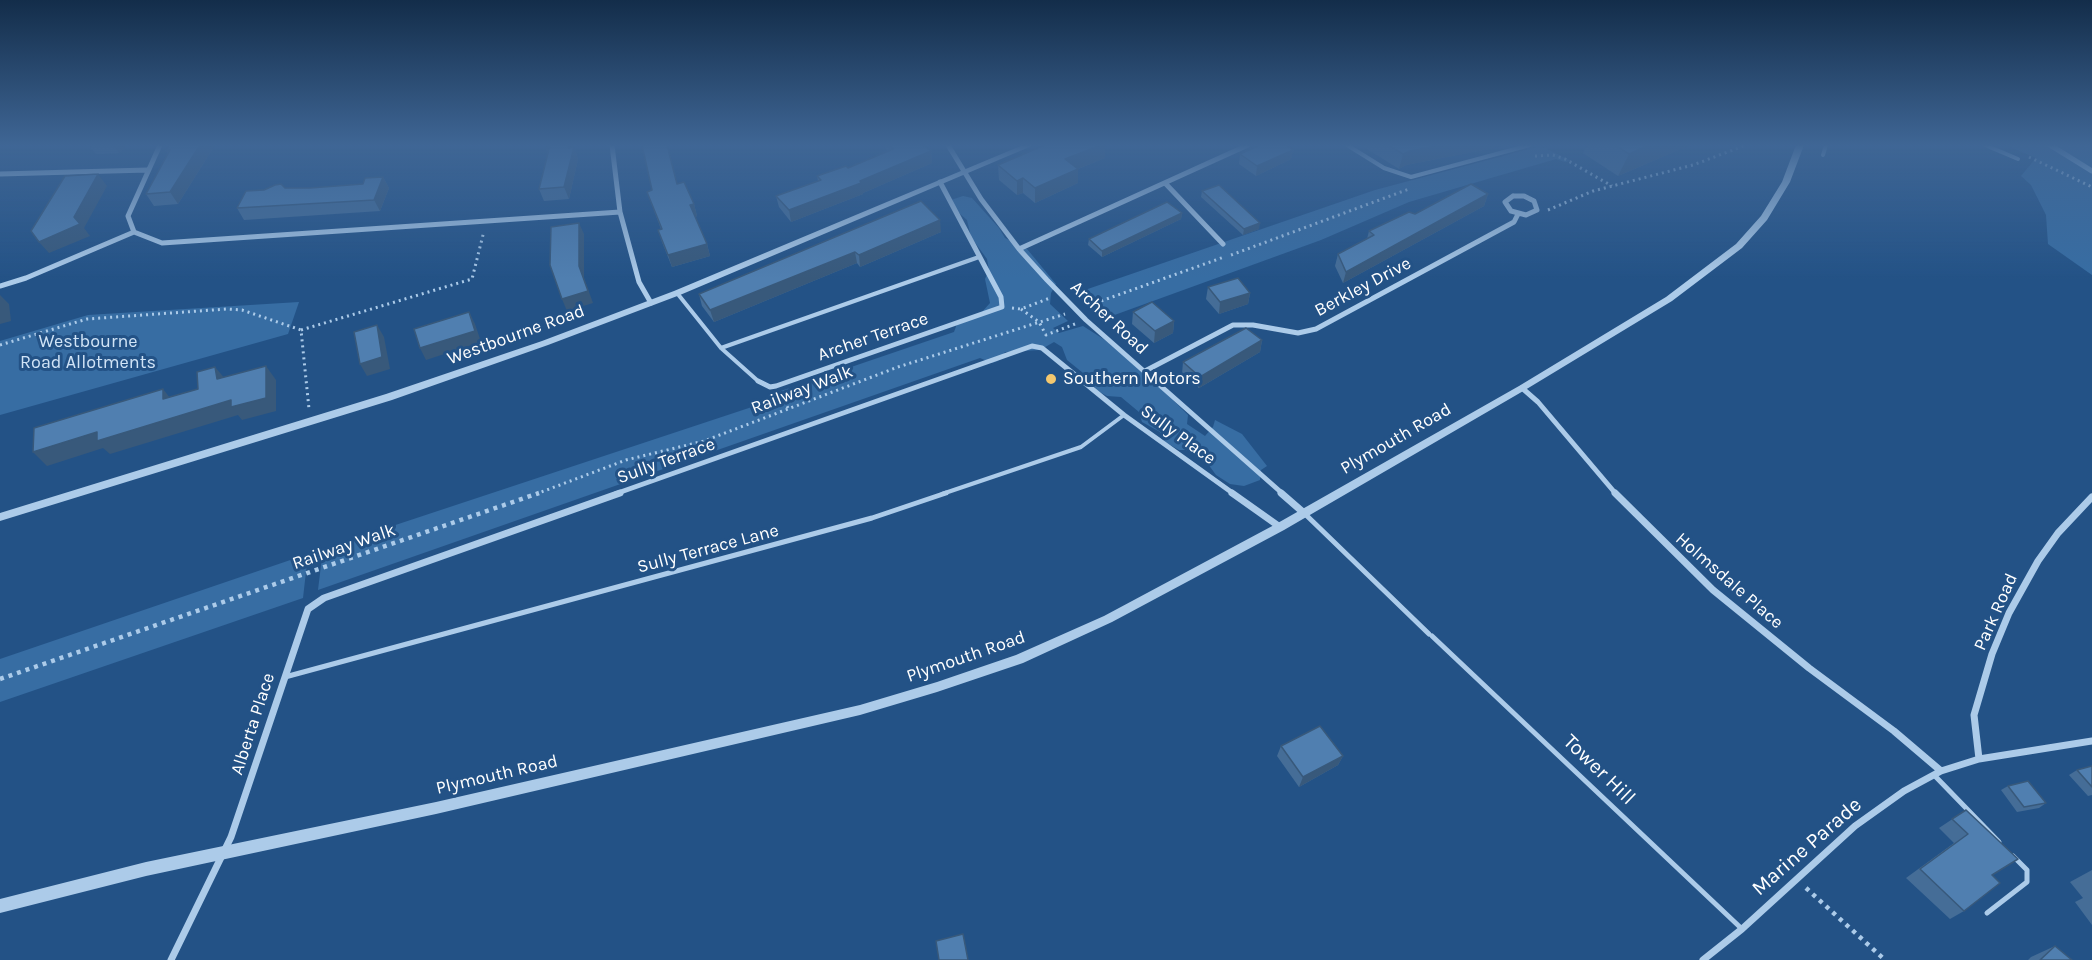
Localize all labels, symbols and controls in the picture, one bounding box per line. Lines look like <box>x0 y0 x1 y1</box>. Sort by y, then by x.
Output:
street label: Berkley Drive <box>1311 253 1415 321</box>
street label: Archer Road <box>1066 277 1152 359</box>
street label: Westbourne Road <box>444 300 588 370</box>
street label: Archer Terrace <box>815 308 931 366</box>
park label: Westbourne Road Allotments <box>20 331 156 374</box>
street label: Railway Walk <box>748 361 856 419</box>
place label: Southern Motors <box>1063 368 1201 390</box>
marker: Southern Motors <box>1044 372 1058 386</box>
street label: Plymouth Road <box>1337 399 1455 479</box>
street label: Sully Place <box>1136 400 1220 470</box>
street label: Sully Terrace <box>614 433 718 489</box>
street label: Railway Walk <box>290 519 398 575</box>
street label: Sully Terrace Lane <box>635 520 781 578</box>
street label: Holmsdale Place <box>1671 528 1787 634</box>
street label: Park Road <box>1969 570 2023 654</box>
street label: Plymouth Road <box>904 627 1028 687</box>
street label: Alberta Place <box>226 670 280 778</box>
street label: Tower Hill <box>1558 729 1640 811</box>
street label: Plymouth Road <box>434 750 560 800</box>
street label: Marine Parade <box>1747 792 1867 902</box>

